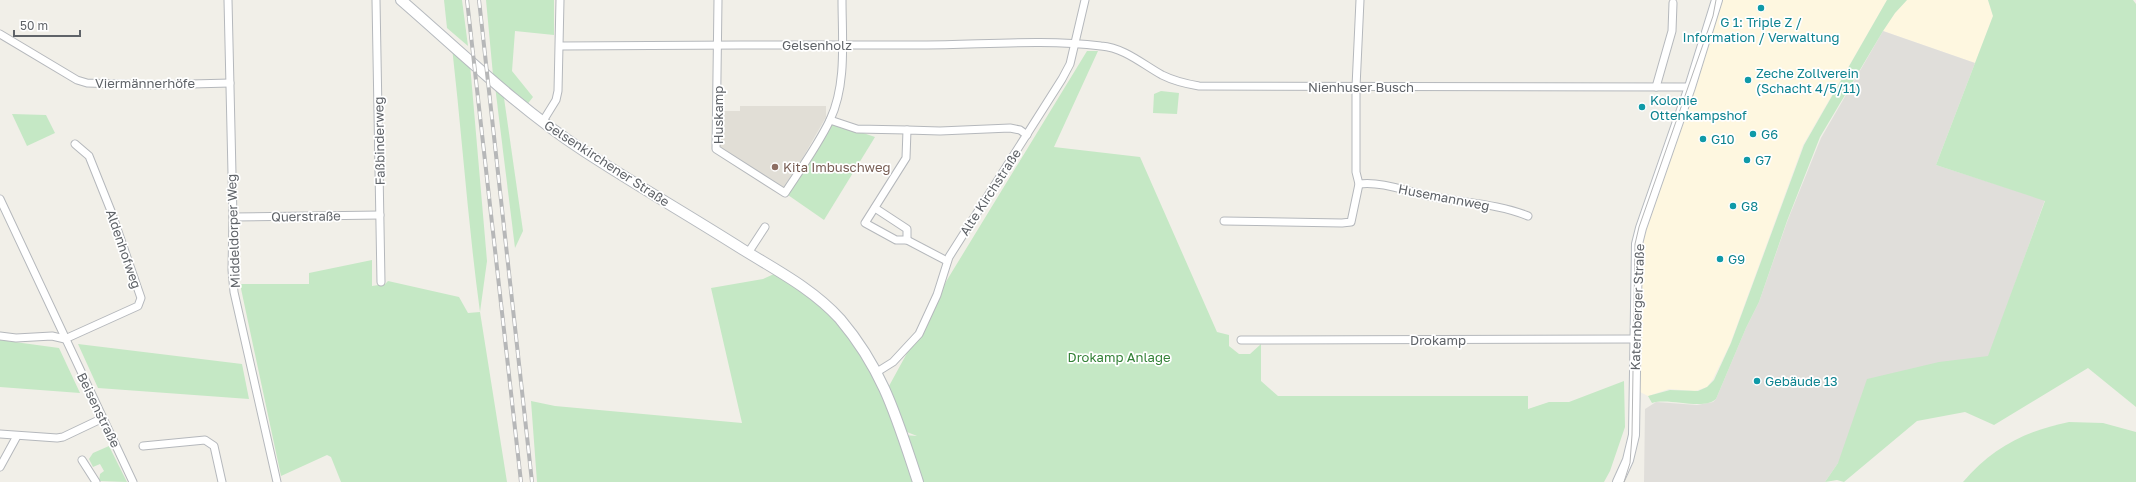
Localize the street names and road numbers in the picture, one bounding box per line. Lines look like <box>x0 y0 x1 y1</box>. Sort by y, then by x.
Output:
street label: Gelsenholz <box>782 37 852 53</box>
street label: Viermännerhöfe <box>95 75 195 91</box>
street label: Nienhuser Busch <box>1308 79 1414 95</box>
street label: Huskamp <box>710 86 726 144</box>
street label: Faßbinderweg <box>370 97 388 185</box>
street label: Gelsenkirchener Straße <box>541 116 673 210</box>
street label: Alte Kirchstraße <box>956 146 1024 238</box>
street label: Middeldorper Weg <box>223 174 243 288</box>
street label: Husemannweg <box>1397 180 1491 214</box>
street label: Aldenhofweg <box>103 207 145 291</box>
street label: Querstraße <box>271 207 341 225</box>
street label: Katernberger Straße <box>1627 243 1647 371</box>
street label: Drokamp <box>1410 332 1466 348</box>
street label: Beisenstraße <box>74 370 124 450</box>

